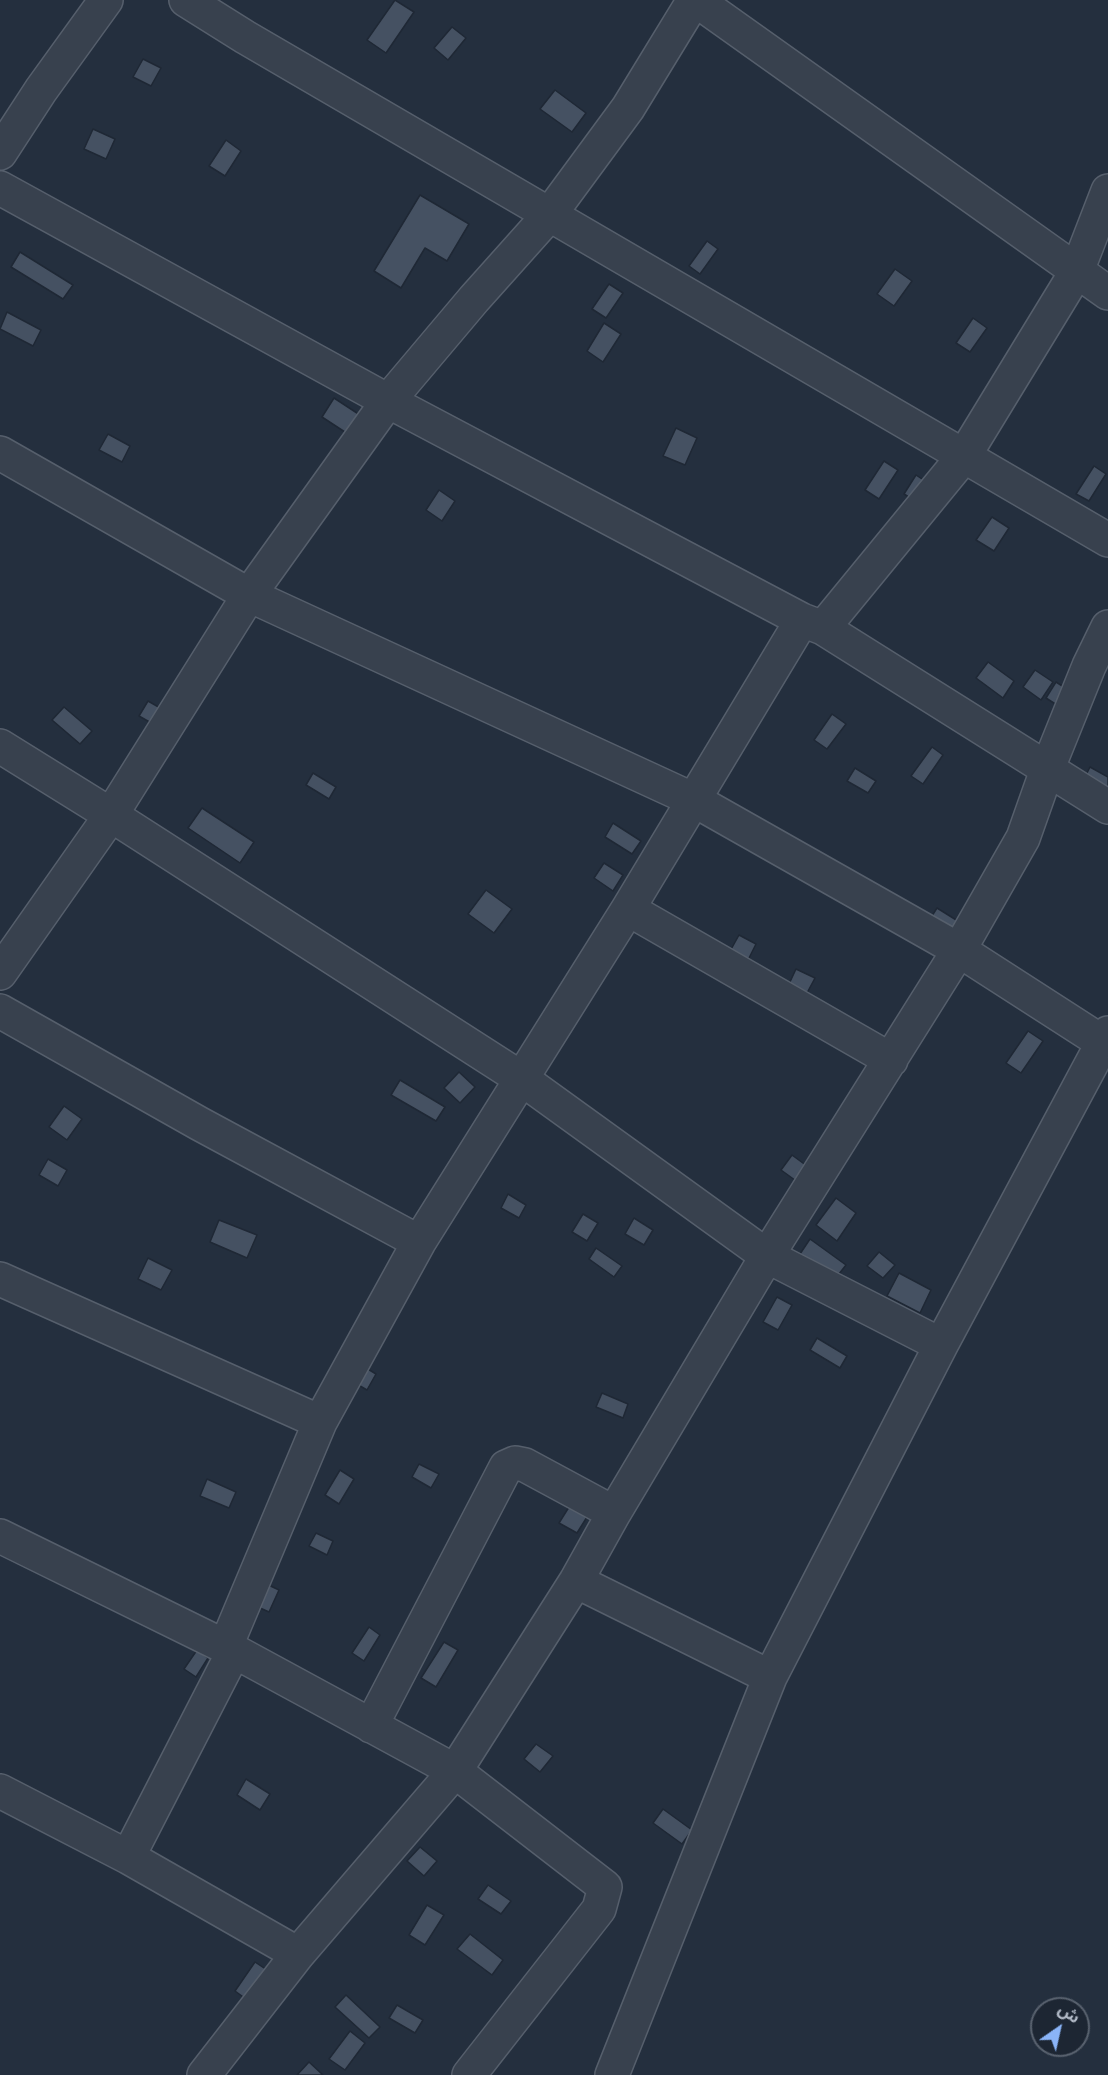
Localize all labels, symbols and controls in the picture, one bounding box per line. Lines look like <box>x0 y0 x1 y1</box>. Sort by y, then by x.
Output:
north arrow <box>1030 1997 1090 2057</box>
text: ش <box>1055 1999 1084 2027</box>

